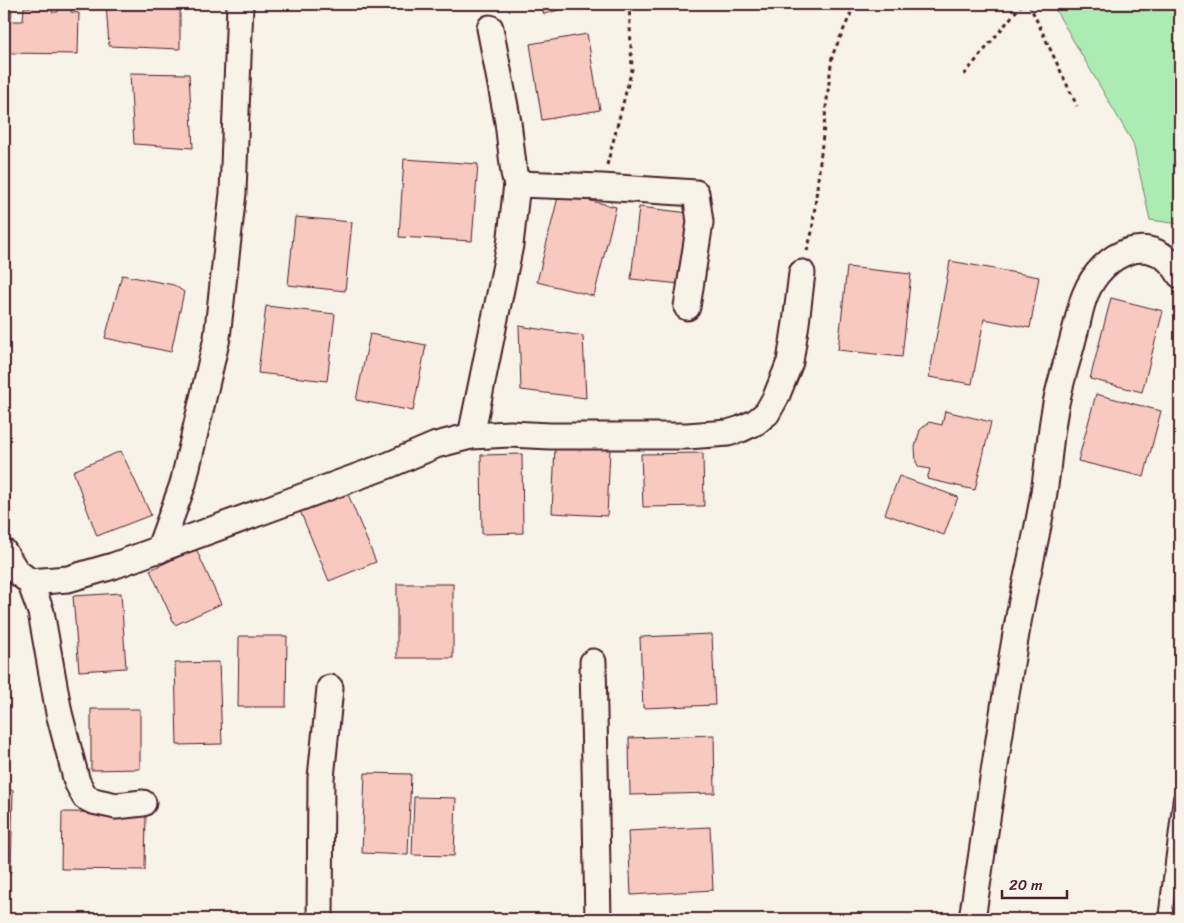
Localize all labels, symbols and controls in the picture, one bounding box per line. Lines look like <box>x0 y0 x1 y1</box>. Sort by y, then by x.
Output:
scale bar <box>1002 868 1066 900</box>
text: 20 m <box>1009 872 1043 898</box>

